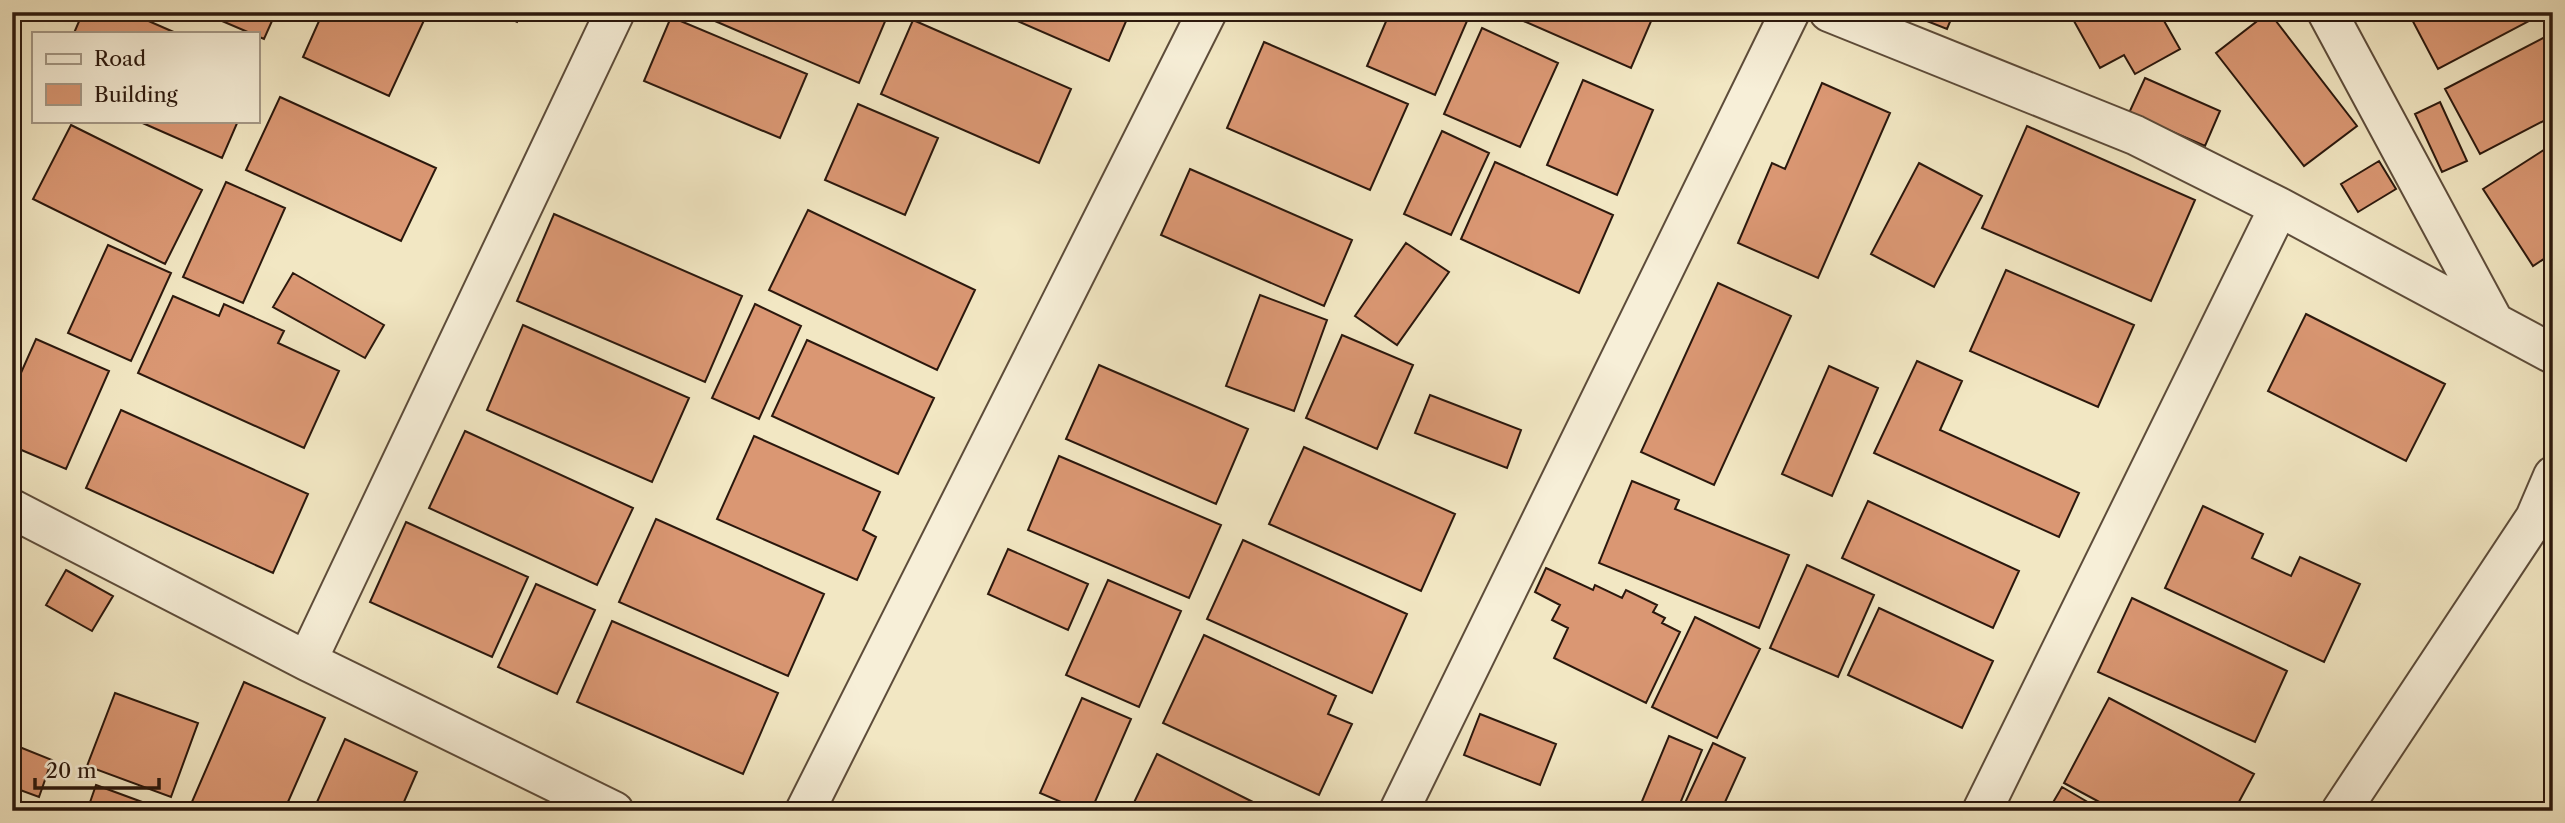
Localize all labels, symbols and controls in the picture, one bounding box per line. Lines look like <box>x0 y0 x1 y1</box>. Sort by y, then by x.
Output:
legend <box>32 32 259 122</box>
text: Road <box>94 46 146 71</box>
text: Building <box>94 82 179 107</box>
scale bar <box>35 746 159 790</box>
text: 20 m <box>46 758 97 783</box>

